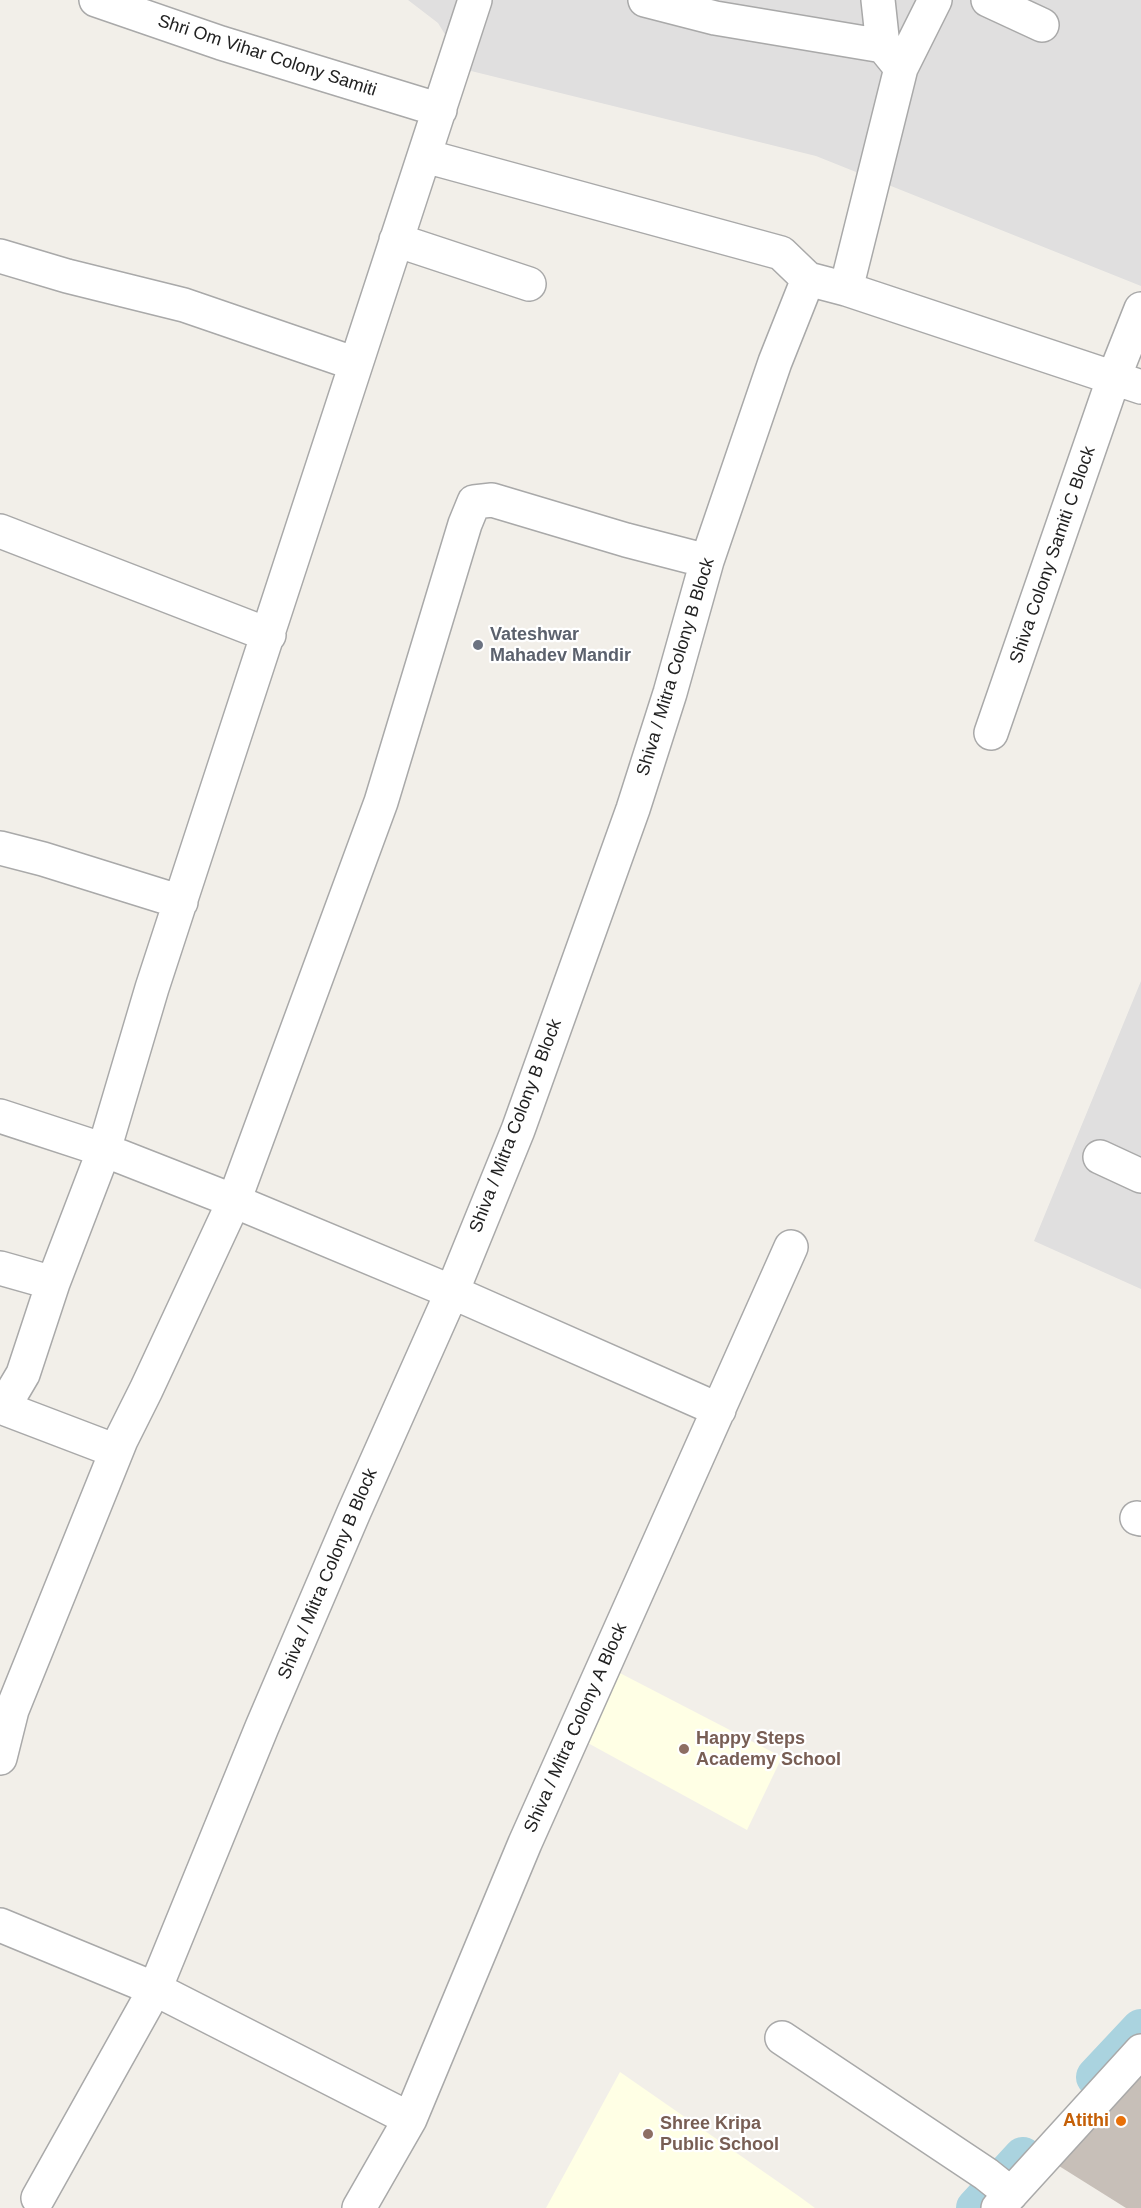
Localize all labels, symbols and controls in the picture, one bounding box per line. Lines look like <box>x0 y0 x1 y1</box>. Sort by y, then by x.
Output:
street label: Shri Om Vihar Colony Samiti <box>155 10 379 102</box>
street label: Shiva Colony Samiti C Block <box>1006 444 1100 666</box>
street label: Shiva / Mitra Colony B Block <box>632 555 720 779</box>
place label: Vateshwar Mahadev Mandir <box>490 624 631 666</box>
marker: Vateshwar Mahadev Mandir <box>471 638 485 652</box>
street label: Shiva / Mitra Colony B Block <box>465 1016 567 1236</box>
street label: Shiva / Mitra Colony B Block <box>274 1465 382 1683</box>
street label: Shiva / Mitra Colony A Block <box>520 1620 632 1836</box>
place label: Happy Steps Academy School <box>696 1728 841 1770</box>
marker: Happy Steps Academy School <box>677 1742 691 1756</box>
place label: Atithi <box>1063 2110 1109 2132</box>
place label: Shree Kripa Public School <box>660 2113 779 2156</box>
marker: Atithi <box>1114 2114 1128 2128</box>
marker: Shree Kripa Public School <box>641 2127 655 2141</box>

